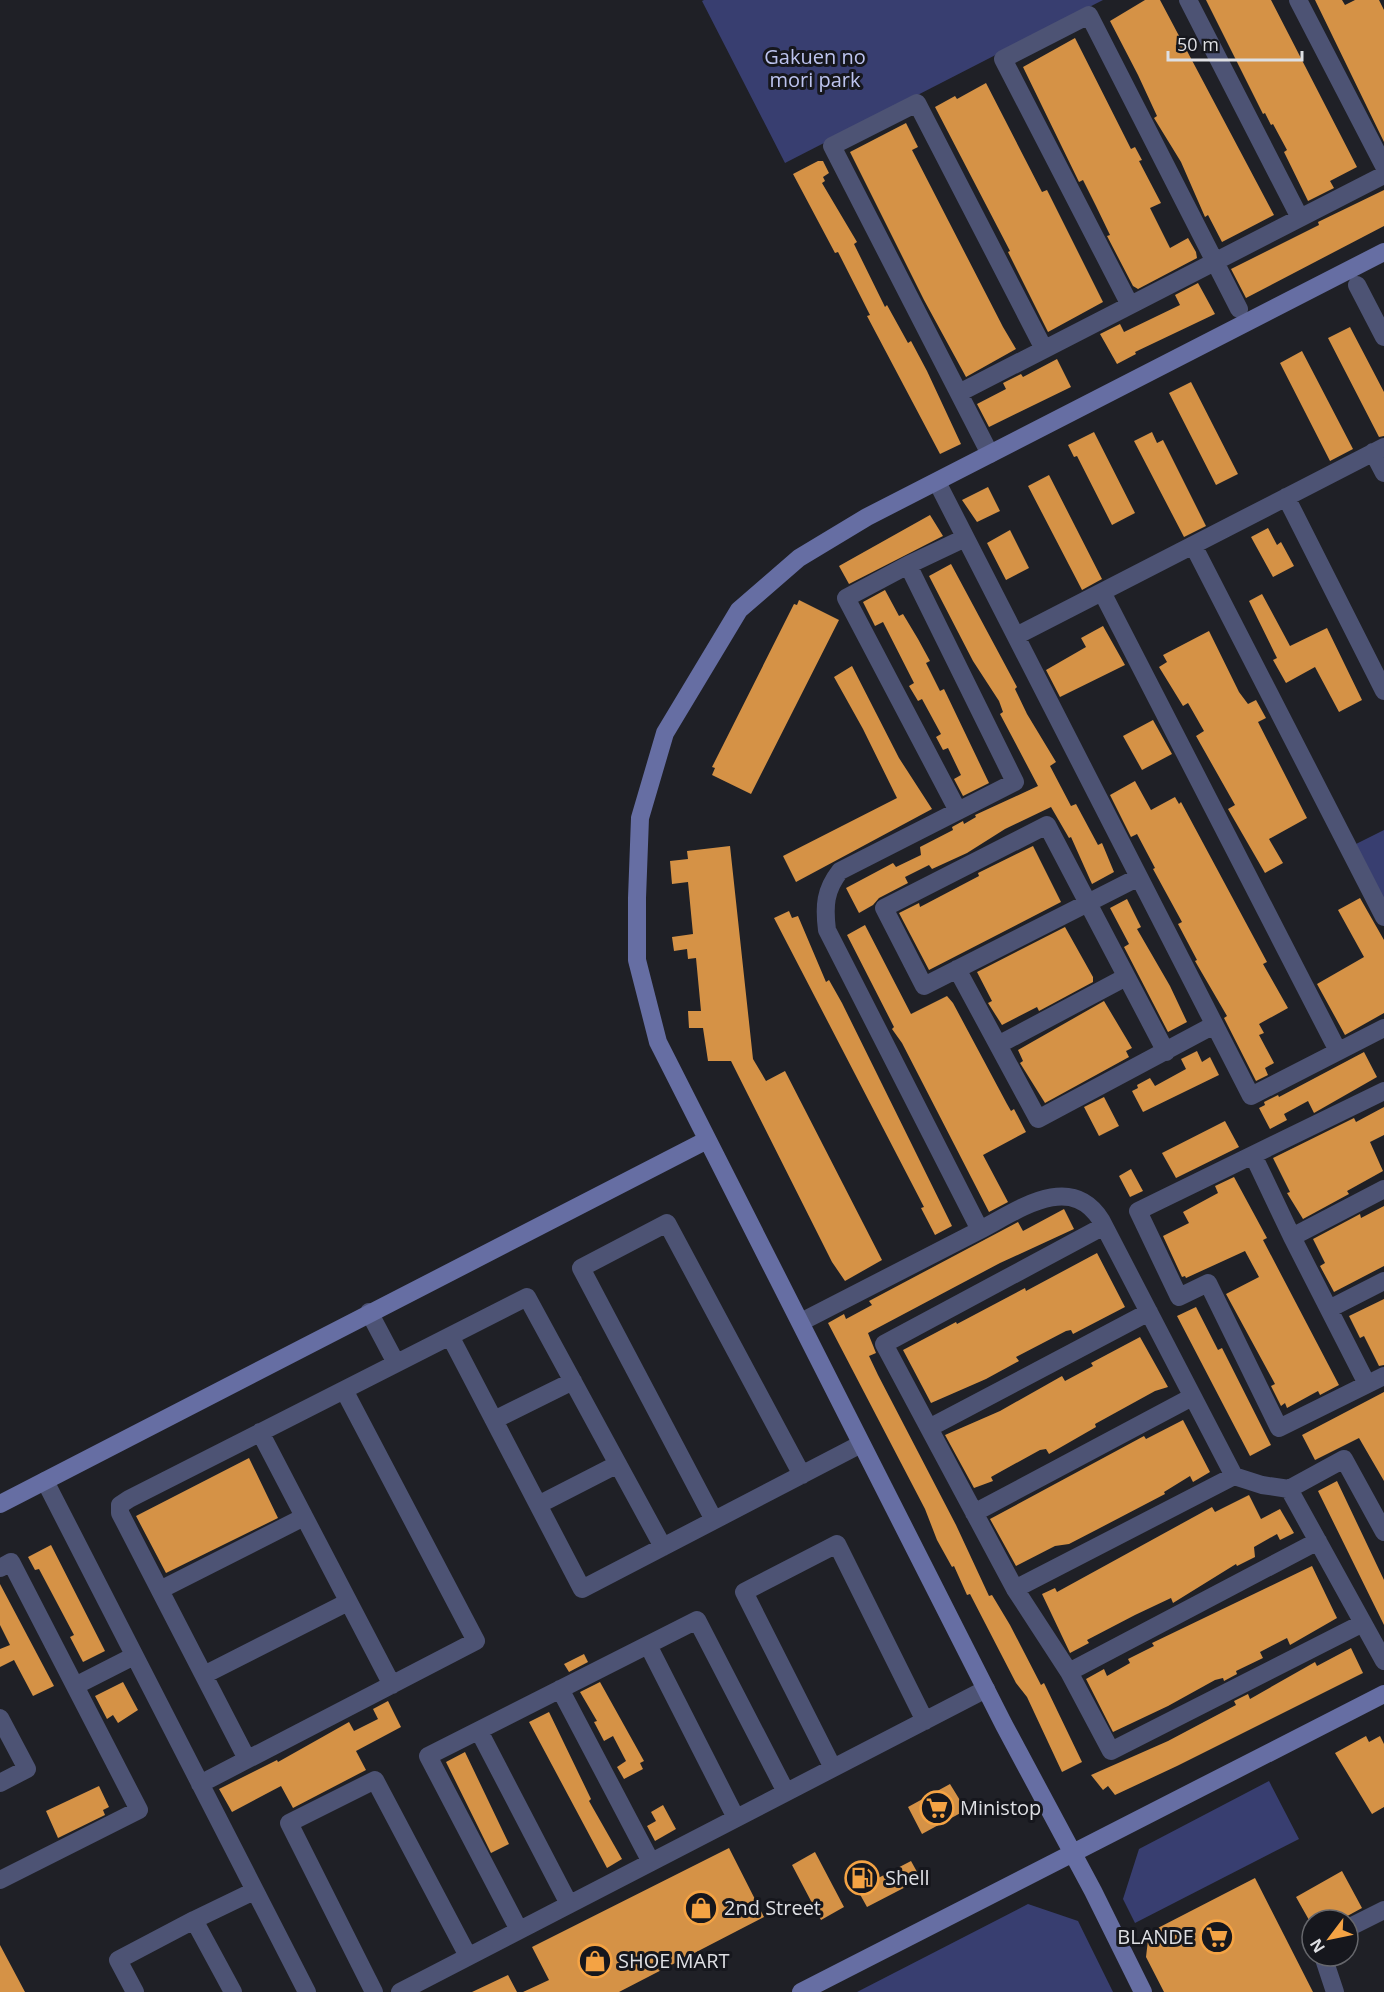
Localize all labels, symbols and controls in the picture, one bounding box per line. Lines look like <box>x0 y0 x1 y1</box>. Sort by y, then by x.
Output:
scale bar <box>1168 24 1302 62</box>
text: 50 m <box>1177 32 1219 56</box>
park label: Gakuen no mori park <box>764 43 866 93</box>
supermarket icon: Ministop <box>919 1790 955 1826</box>
place label: Ministop <box>960 1794 1041 1821</box>
fuel station icon: Shell <box>844 1860 880 1896</box>
place label: Shell <box>885 1864 930 1891</box>
shop icon: 2nd Street <box>683 1890 719 1926</box>
place label: 2nd Street <box>724 1894 821 1921</box>
north arrow <box>1300 1908 1360 1968</box>
supermarket icon: BLANDE <box>1199 1919 1235 1955</box>
place label: BLANDE <box>1117 1923 1194 1950</box>
text: N <box>1305 1935 1330 1957</box>
shop icon: SHOE MART <box>577 1943 613 1979</box>
place label: SHOE MART <box>618 1947 730 1974</box>

